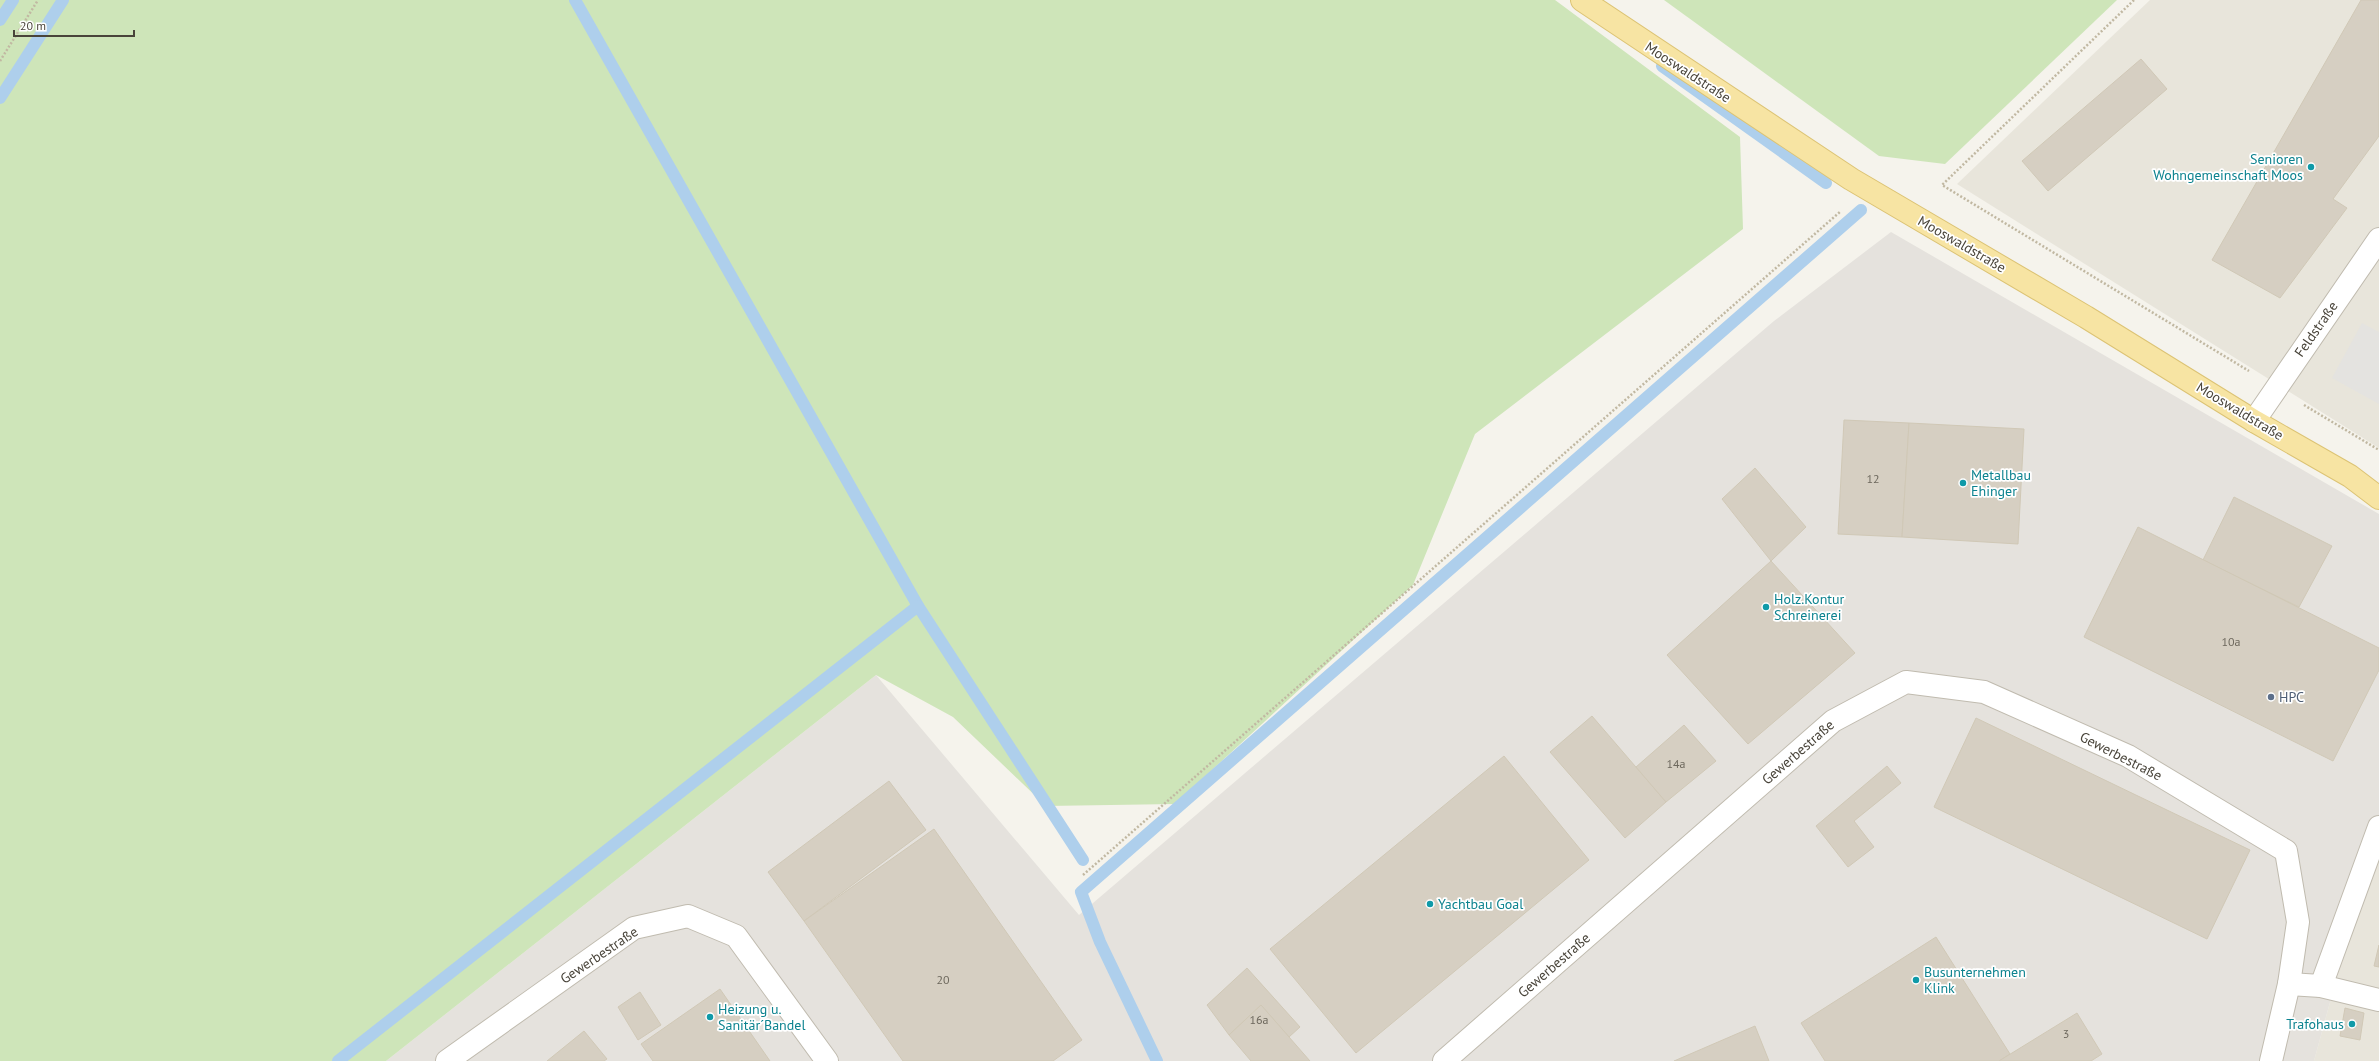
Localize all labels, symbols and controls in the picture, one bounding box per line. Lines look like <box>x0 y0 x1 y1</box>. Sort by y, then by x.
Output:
scale bar <box>14 12 134 38</box>
text: 20 m <box>20 18 46 33</box>
street label: Mooswaldstraße <box>1642 38 1734 106</box>
place label: Senioren Wohngemeinschaft Moos <box>2153 150 2303 184</box>
marker: Senioren Wohngemeinschaft Moos <box>2306 162 2316 172</box>
street label: Mooswaldstraße <box>1915 212 2009 276</box>
street label: Feldstraße <box>2290 298 2342 360</box>
street label: Mooswaldstraße <box>2193 378 2287 444</box>
place label: Metallbau Ehinger <box>1971 466 2031 500</box>
house number: 12 <box>1866 471 1880 486</box>
marker: Metallbau Ehinger <box>1958 478 1968 488</box>
place label: Holz.Kontur Schreinerei <box>1774 590 1845 624</box>
marker: Holz.Kontur Schreinerei <box>1761 602 1771 612</box>
house number: 10a <box>2221 634 2241 649</box>
place label: HPC <box>2279 688 2304 706</box>
marker: HPC <box>2266 692 2276 702</box>
street label: Gewerbestraße <box>1758 716 1838 788</box>
street label: Gewerbestraße <box>2077 728 2165 784</box>
house number: 14a <box>1666 756 1686 771</box>
place label: Yachtbau Goal <box>1438 895 1523 913</box>
marker: Yachtbau Goal <box>1425 899 1435 909</box>
street label: Gewerbestraße <box>557 922 641 988</box>
street label: Gewerbestraße <box>1514 929 1594 1001</box>
place label: Busunternehmen Klink <box>1924 963 2026 997</box>
house number: 20 <box>936 972 950 987</box>
marker: Busunternehmen Klink <box>1911 975 1921 985</box>
place label: Heizung u. Sanitär´Bandel <box>718 1000 806 1034</box>
marker: Heizung u. Sanitär´Bandel <box>705 1012 715 1022</box>
house number: 16a <box>1249 1012 1269 1027</box>
place label: Trafohaus <box>2286 1015 2344 1033</box>
marker: Trafohaus <box>2347 1019 2357 1029</box>
house number: 3 <box>2063 1026 2069 1041</box>

